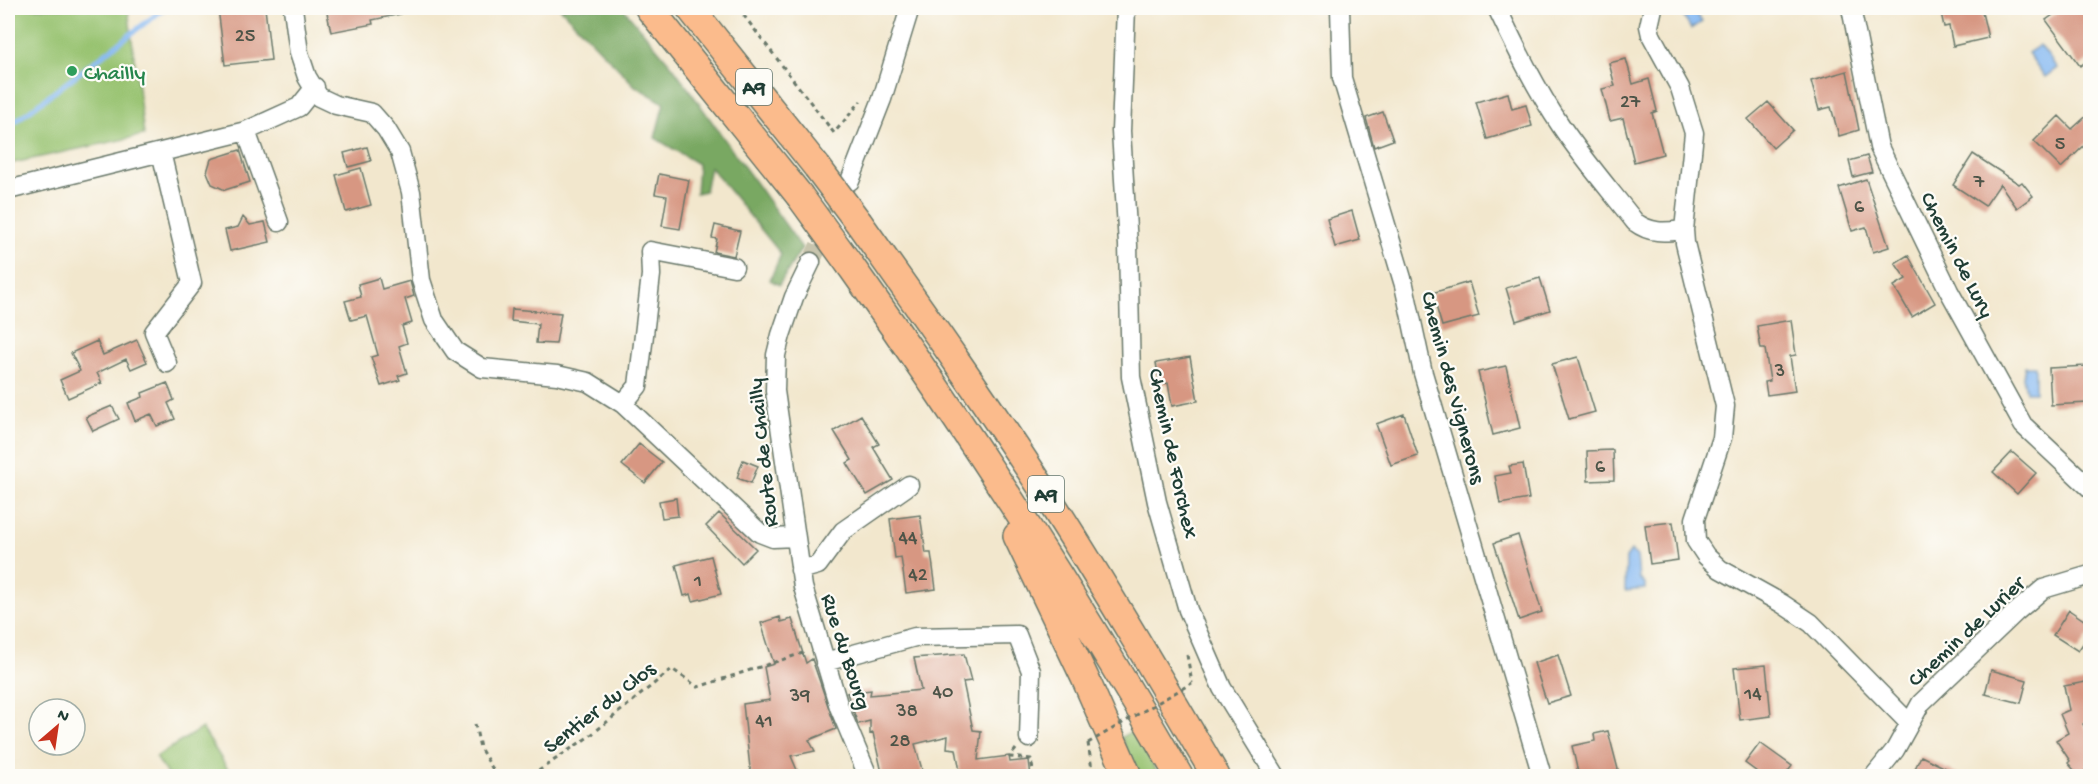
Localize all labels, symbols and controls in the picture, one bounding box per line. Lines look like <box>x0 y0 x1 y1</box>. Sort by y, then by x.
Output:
house number: 25 <box>235 26 255 49</box>
place label: Chailly <box>84 62 145 88</box>
marker: Chailly <box>65 64 79 78</box>
road number: A9 <box>736 69 772 105</box>
house number: 27 <box>1620 92 1641 115</box>
house number: 5 <box>2055 134 2065 157</box>
house number: 7 <box>1973 172 1985 195</box>
street label: Chemin de Lury <box>1913 189 1998 323</box>
house number: 6 <box>1854 197 1865 220</box>
street label: Chemin des Vignerons <box>1413 289 1490 488</box>
house number: 3 <box>1774 361 1785 384</box>
street label: Chemin de Forchex <box>1140 366 1202 542</box>
street label: Route de Chailly <box>744 377 786 528</box>
house number: 6 <box>1595 457 1606 480</box>
road number: A9 <box>1028 476 1064 512</box>
house number: 44 <box>899 528 918 551</box>
house number: 42 <box>908 565 928 588</box>
house number: 1 <box>693 571 702 594</box>
street label: Chemin de Lurier <box>1904 571 2033 694</box>
street label: Rue du Bourg <box>813 591 875 713</box>
street label: Sentier du Clos <box>539 657 662 761</box>
house number: 40 <box>933 682 953 705</box>
house number: 14 <box>1743 684 1762 707</box>
house number: 39 <box>789 686 810 709</box>
north arrow <box>27 697 87 757</box>
house number: 38 <box>895 701 918 724</box>
text: N <box>53 706 72 728</box>
house number: 41 <box>755 711 773 734</box>
house number: 28 <box>890 731 910 754</box>

